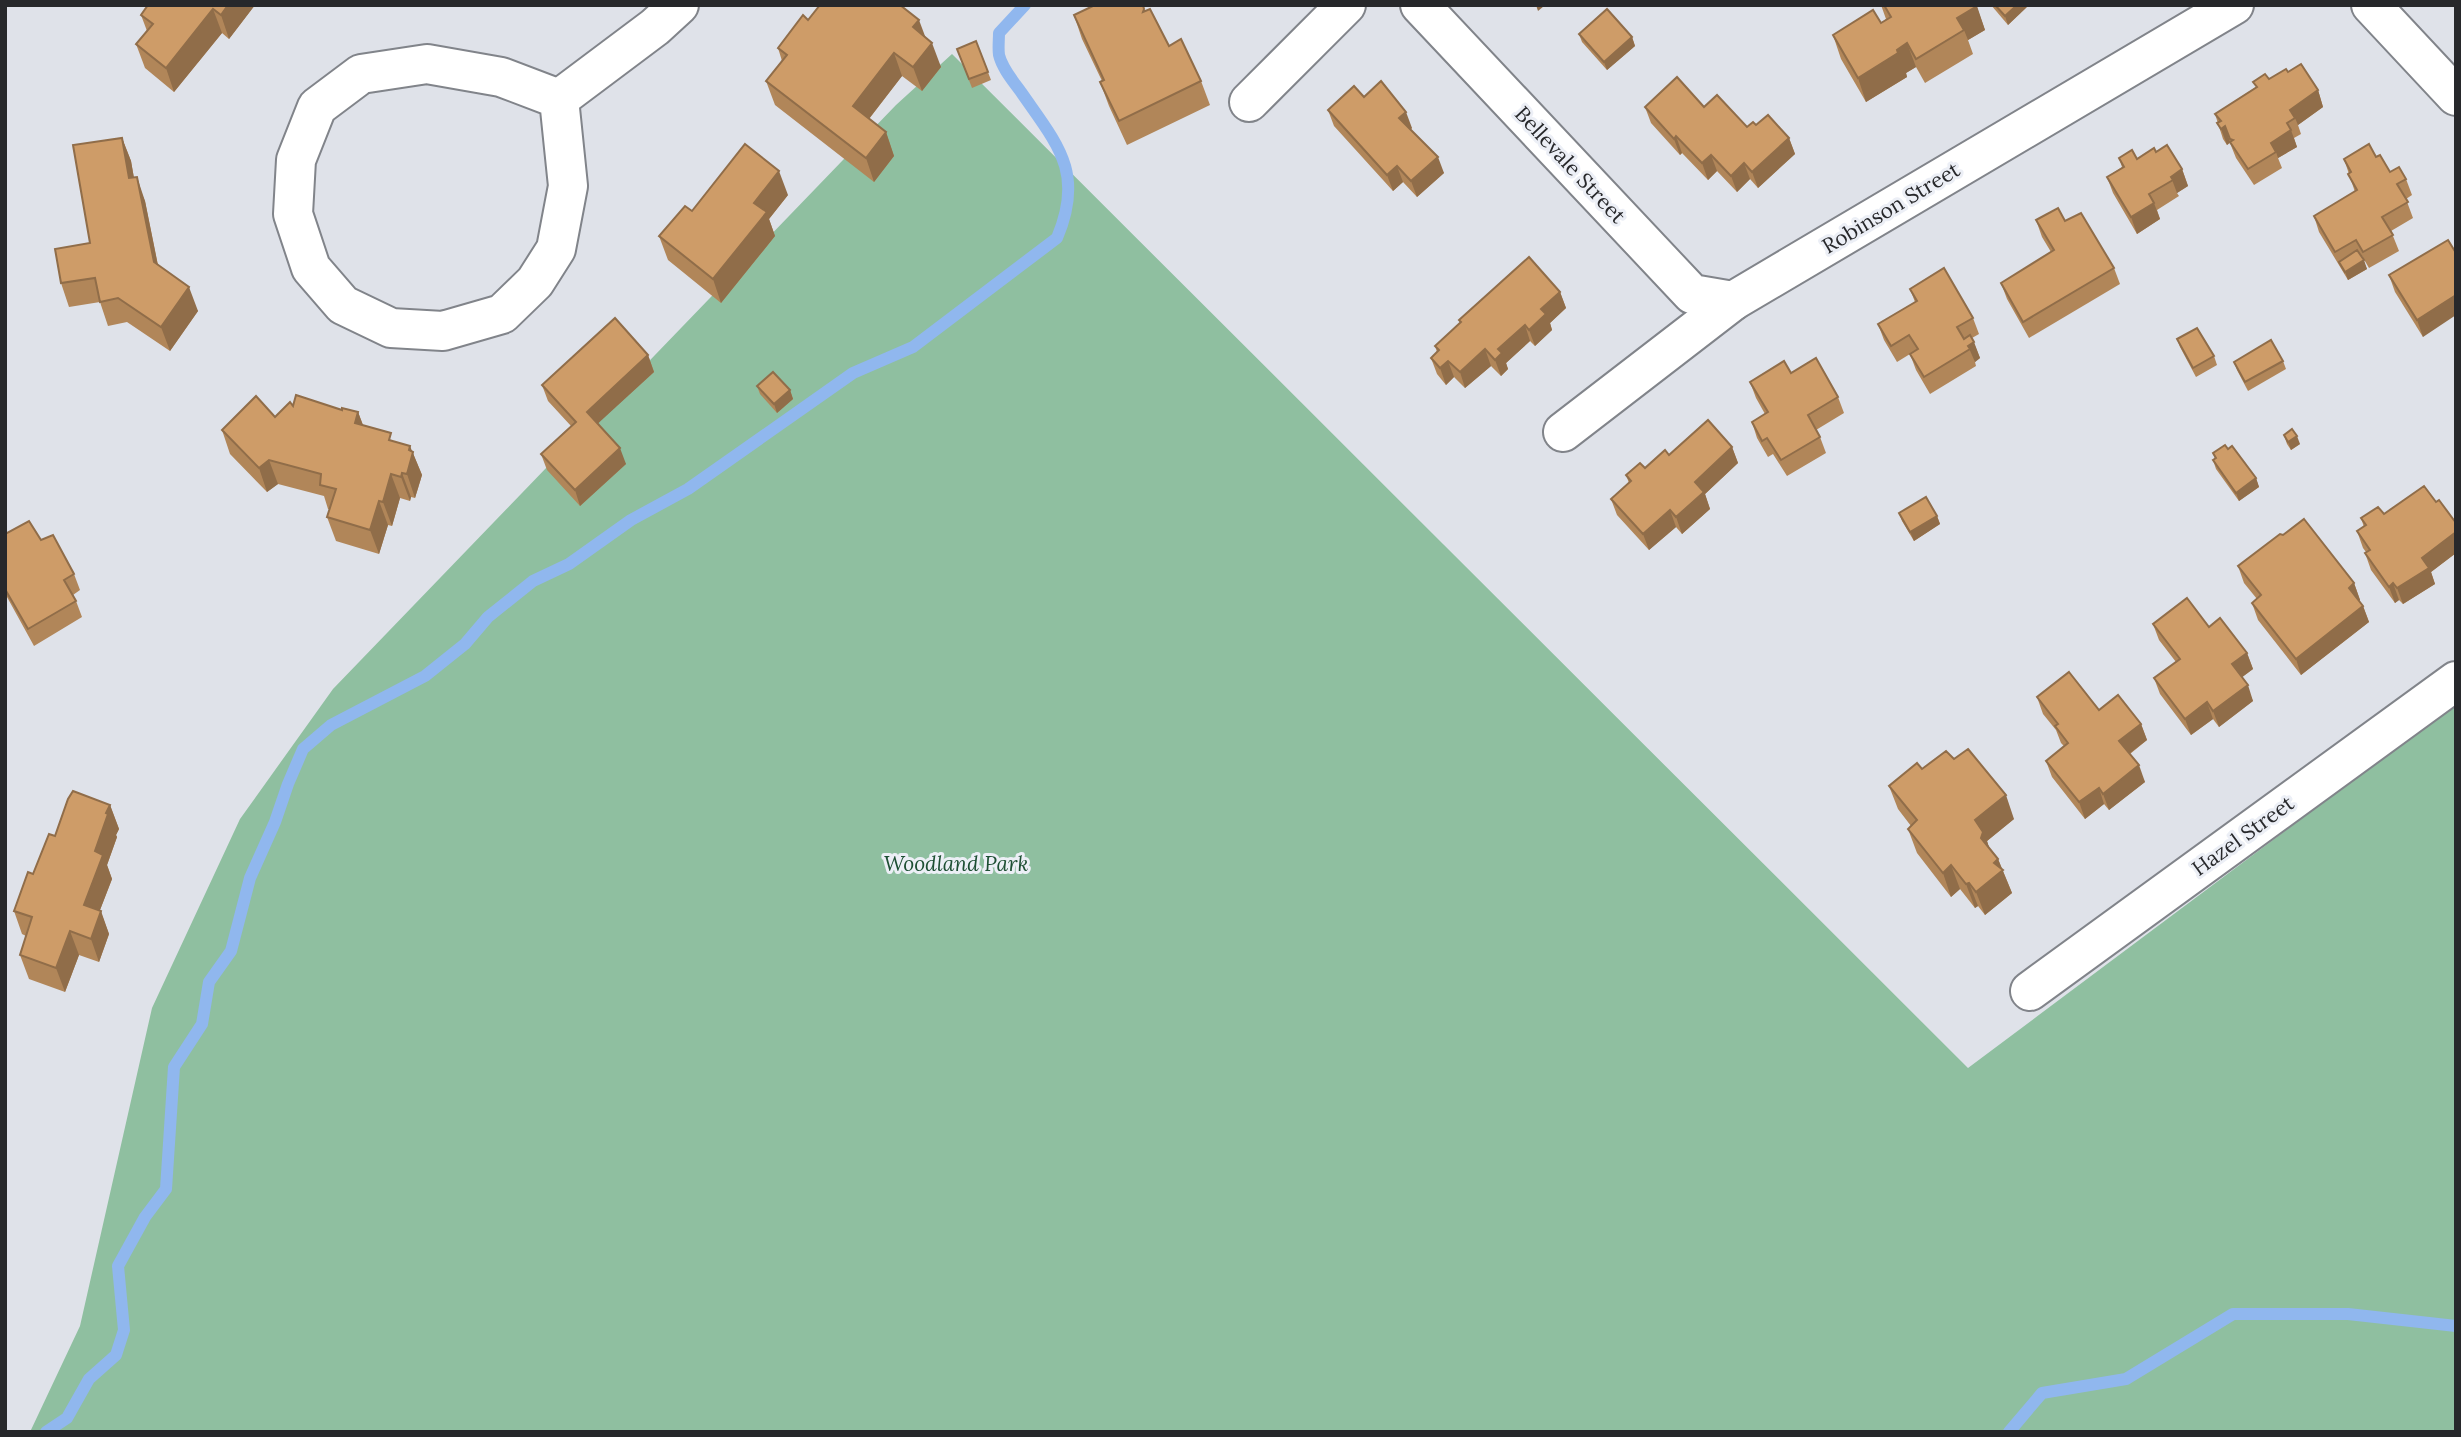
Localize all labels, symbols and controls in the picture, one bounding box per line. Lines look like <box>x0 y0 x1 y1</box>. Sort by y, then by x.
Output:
street label: Bellevale Street <box>1509 100 1632 230</box>
street label: Robinson Street <box>1817 155 1965 259</box>
street label: Hazel Street <box>2186 789 2300 882</box>
park label: Woodland Park <box>884 850 1028 877</box>

